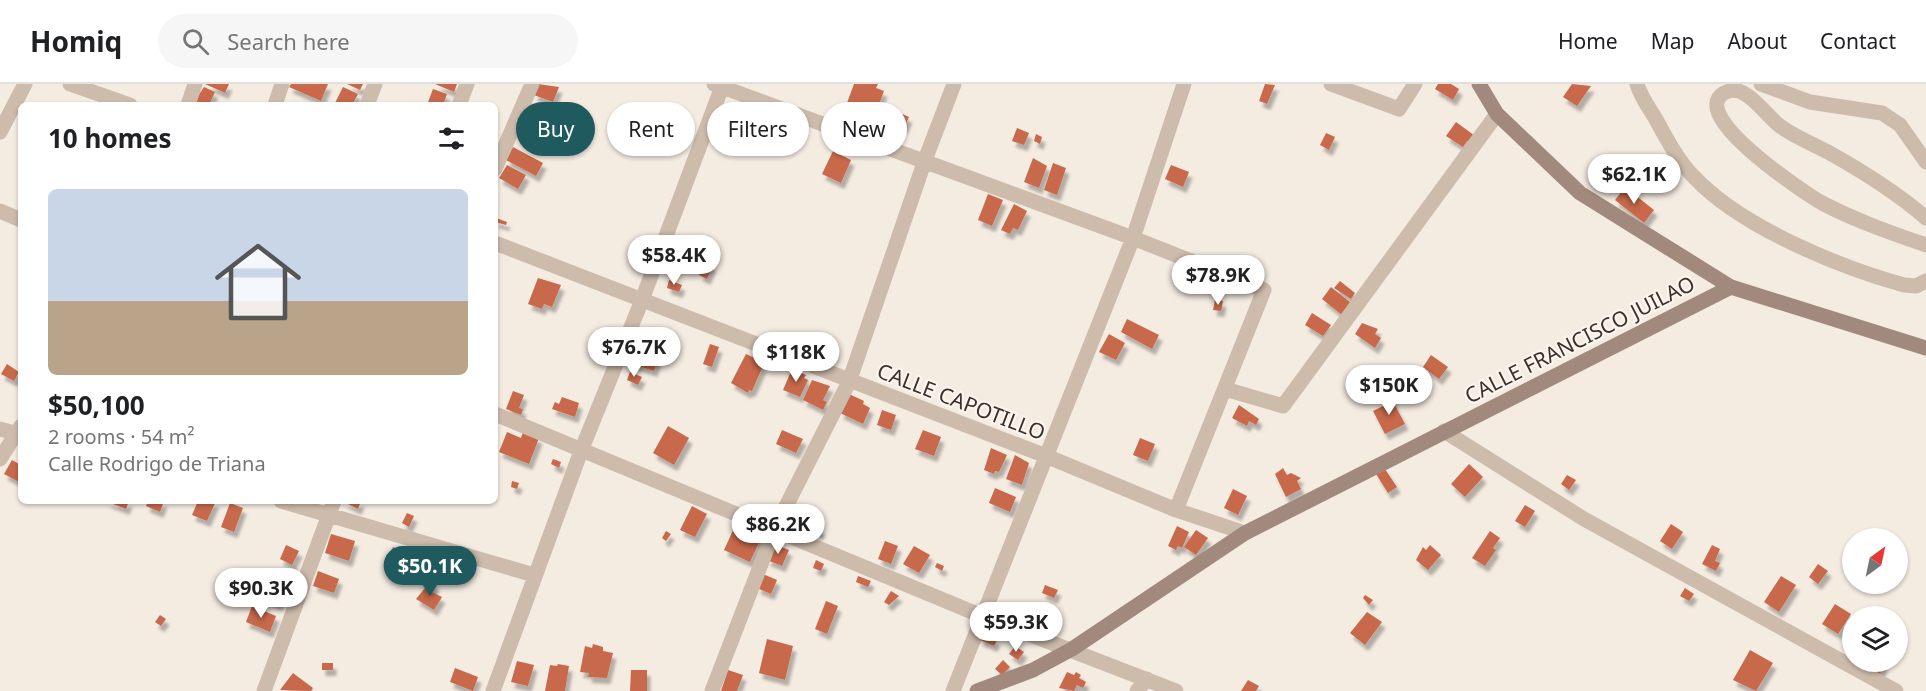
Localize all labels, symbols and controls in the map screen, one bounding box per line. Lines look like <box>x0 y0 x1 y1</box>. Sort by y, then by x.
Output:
search box <box>158 14 578 68</box>
text: Homiq <box>30 22 122 60</box>
icon: search <box>179 25 212 58</box>
text: Search here <box>227 26 350 56</box>
text: Home <box>1558 27 1618 55</box>
text: Map <box>1651 27 1694 55</box>
text: About <box>1727 27 1787 55</box>
text: Contact <box>1820 27 1896 55</box>
chip: Buy <box>516 102 595 156</box>
chip: Rent <box>607 102 695 156</box>
chip: Filters <box>707 102 809 156</box>
chip: New <box>821 102 907 156</box>
text: 10 homes <box>48 120 172 156</box>
icon: filters <box>435 122 468 155</box>
pin: $62.1K <box>1585 154 1683 205</box>
text: $62.1K <box>1602 160 1666 187</box>
icon: home <box>204 228 312 336</box>
pin: $58.4K <box>625 235 723 286</box>
text: $58.4K <box>642 241 706 268</box>
pin: $78.9K <box>1169 255 1267 306</box>
text: $78.9K <box>1186 261 1250 288</box>
street label: CALLE FRANCISCO JUILAO <box>1460 269 1699 409</box>
pin: $76.7K <box>585 327 683 378</box>
pin: $118K <box>754 332 838 383</box>
text: $76.7K <box>602 333 666 360</box>
text: $118K <box>766 338 826 365</box>
street label: CALLE CAPOTILLO <box>873 356 1049 446</box>
pin: $150K <box>1347 365 1431 416</box>
text: $150K <box>1359 371 1419 398</box>
text: $50,100 <box>48 387 145 423</box>
text: 2 rooms · 54 m² <box>48 423 195 450</box>
text: Calle Rodrigo de Triana <box>48 450 266 477</box>
pin: $86.2K <box>729 504 827 555</box>
text: $86.2K <box>746 510 810 537</box>
north arrow <box>1842 528 1908 594</box>
map controls <box>1842 528 1908 672</box>
pin: $50.1K <box>381 546 479 597</box>
text: $50.1K <box>398 552 462 579</box>
pin: $90.3K <box>212 568 310 619</box>
text: $90.3K <box>229 574 293 601</box>
pin: $59.3K <box>967 602 1065 653</box>
button: layers <box>1842 606 1908 672</box>
text: $59.3K <box>984 608 1048 635</box>

